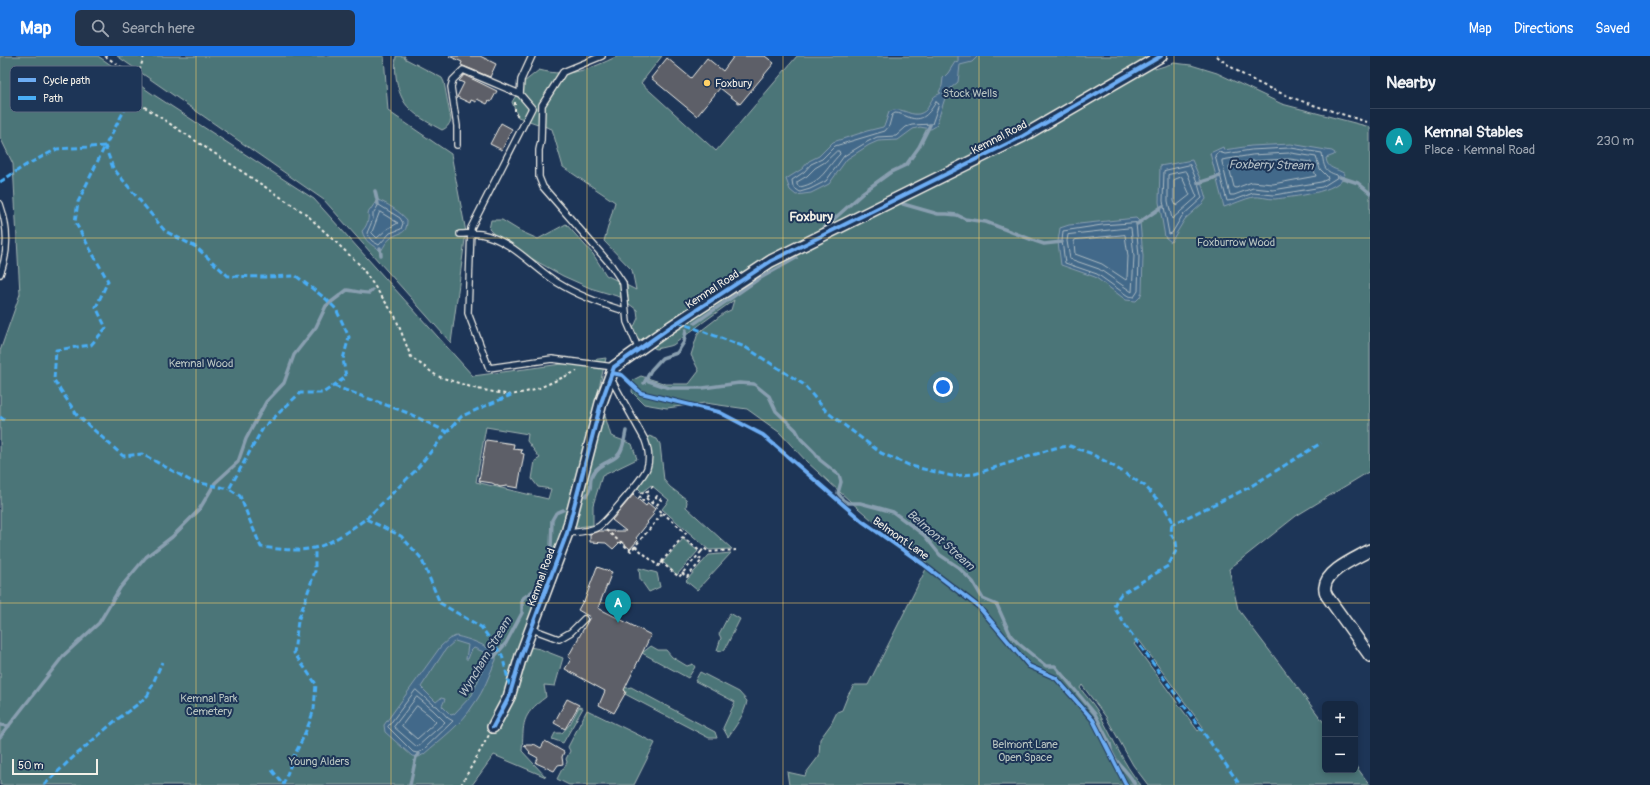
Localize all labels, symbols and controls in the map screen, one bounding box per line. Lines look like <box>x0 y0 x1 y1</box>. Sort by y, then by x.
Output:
search box <box>75 10 355 46</box>
text: Map <box>20 16 51 40</box>
icon: search <box>89 17 111 39</box>
text: Search here <box>121 19 195 38</box>
text: Map <box>1469 20 1492 37</box>
text: Directions <box>1514 20 1573 37</box>
text: Saved <box>1595 20 1630 37</box>
legend <box>10 66 142 112</box>
text: Nearby <box>1386 72 1435 93</box>
text: Cycle path <box>43 74 90 87</box>
place label: Foxbury <box>715 77 752 90</box>
marker: Foxbury <box>702 78 712 88</box>
park label: Stock Wells <box>943 87 997 100</box>
text: Path <box>43 92 63 105</box>
street label: Kemnal Road <box>969 118 1029 157</box>
text: Kemnal Stables <box>1424 123 1523 142</box>
text: A <box>1395 133 1403 149</box>
text: 230 m <box>1597 133 1634 149</box>
text: Place · Kemnal Road <box>1424 142 1535 158</box>
water label: Foxberry Stream <box>1228 157 1315 174</box>
district label: Foxbury <box>789 209 833 225</box>
park label: Foxburrow Wood <box>1197 236 1275 249</box>
street label: Kemnal Road <box>683 267 741 311</box>
park label: Kemnal Wood <box>169 357 233 370</box>
your location <box>933 377 953 397</box>
water label: Belmont Stream <box>904 507 979 575</box>
street label: Belmont Lane <box>870 514 932 563</box>
street label: Kemnal Road <box>525 546 558 608</box>
pin: A <box>605 590 631 623</box>
water label: Wyncham Stream <box>456 613 516 700</box>
park label: Kemnal Park Cemetery <box>180 692 238 718</box>
map controls <box>1322 701 1358 773</box>
button: + <box>1322 701 1358 737</box>
button: − <box>1322 737 1358 773</box>
park label: Belmont Lane Open Space <box>992 738 1058 764</box>
park label: Young Alders <box>288 755 349 768</box>
scale bar <box>12 757 98 776</box>
text: 50 m <box>18 759 44 772</box>

